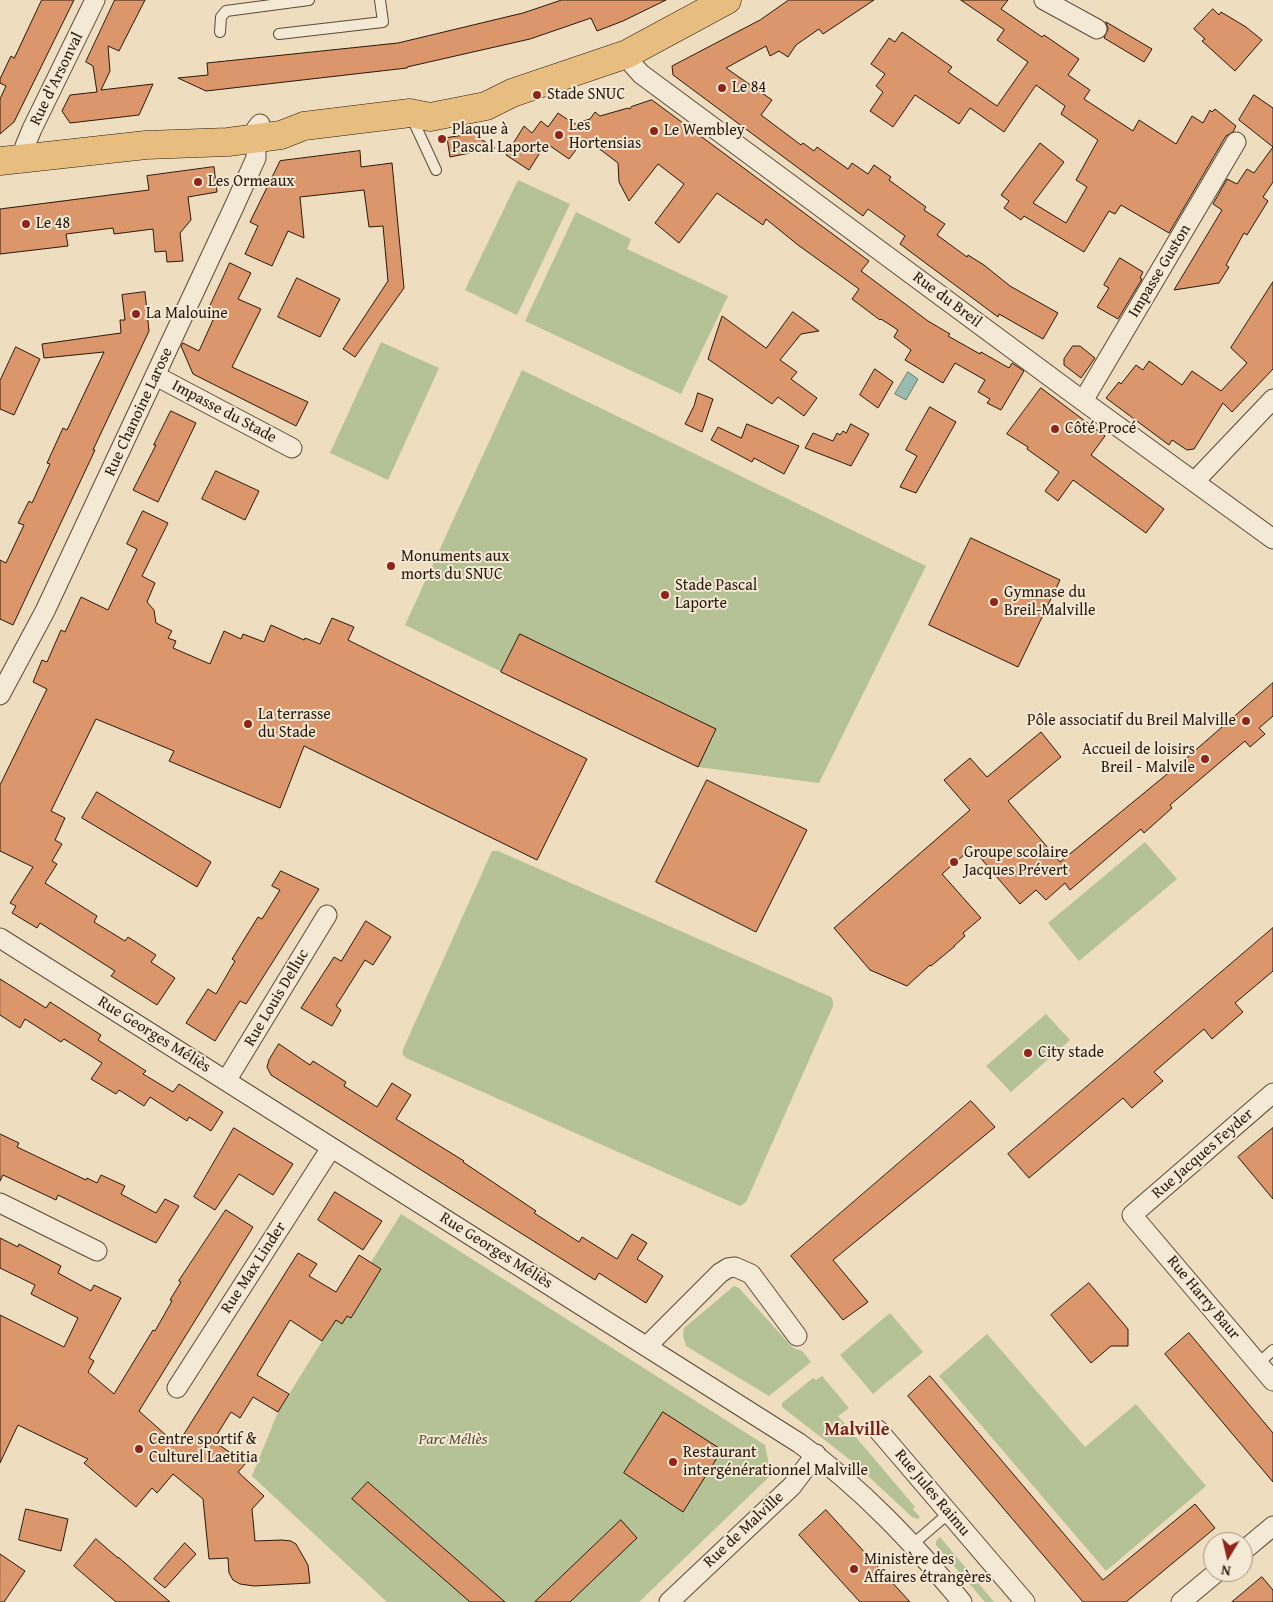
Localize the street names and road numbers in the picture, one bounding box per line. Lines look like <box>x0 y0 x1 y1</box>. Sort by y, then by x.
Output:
street label: Rue d'Arsonval <box>26 29 88 129</box>
street label: Impasse Guston <box>1125 221 1195 321</box>
street label: Rue du Breil <box>909 268 985 332</box>
street label: Rue Chanoine Larose <box>101 345 177 479</box>
street label: Impasse du Stade <box>168 376 280 448</box>
street label: Rue Louis Delluc <box>240 946 314 1050</box>
street label: Rue Georges Méliès <box>94 993 214 1077</box>
street label: Rue Jacques Feyder <box>1148 1105 1258 1203</box>
street label: Rue Georges Méliès <box>436 1209 556 1293</box>
street label: Rue Max Linder <box>217 1219 291 1317</box>
street label: Rue Harry Baur <box>1162 1252 1244 1344</box>
street label: Rue Jules Raimu <box>890 1446 974 1540</box>
street label: Rue de Malville <box>700 1488 788 1572</box>

